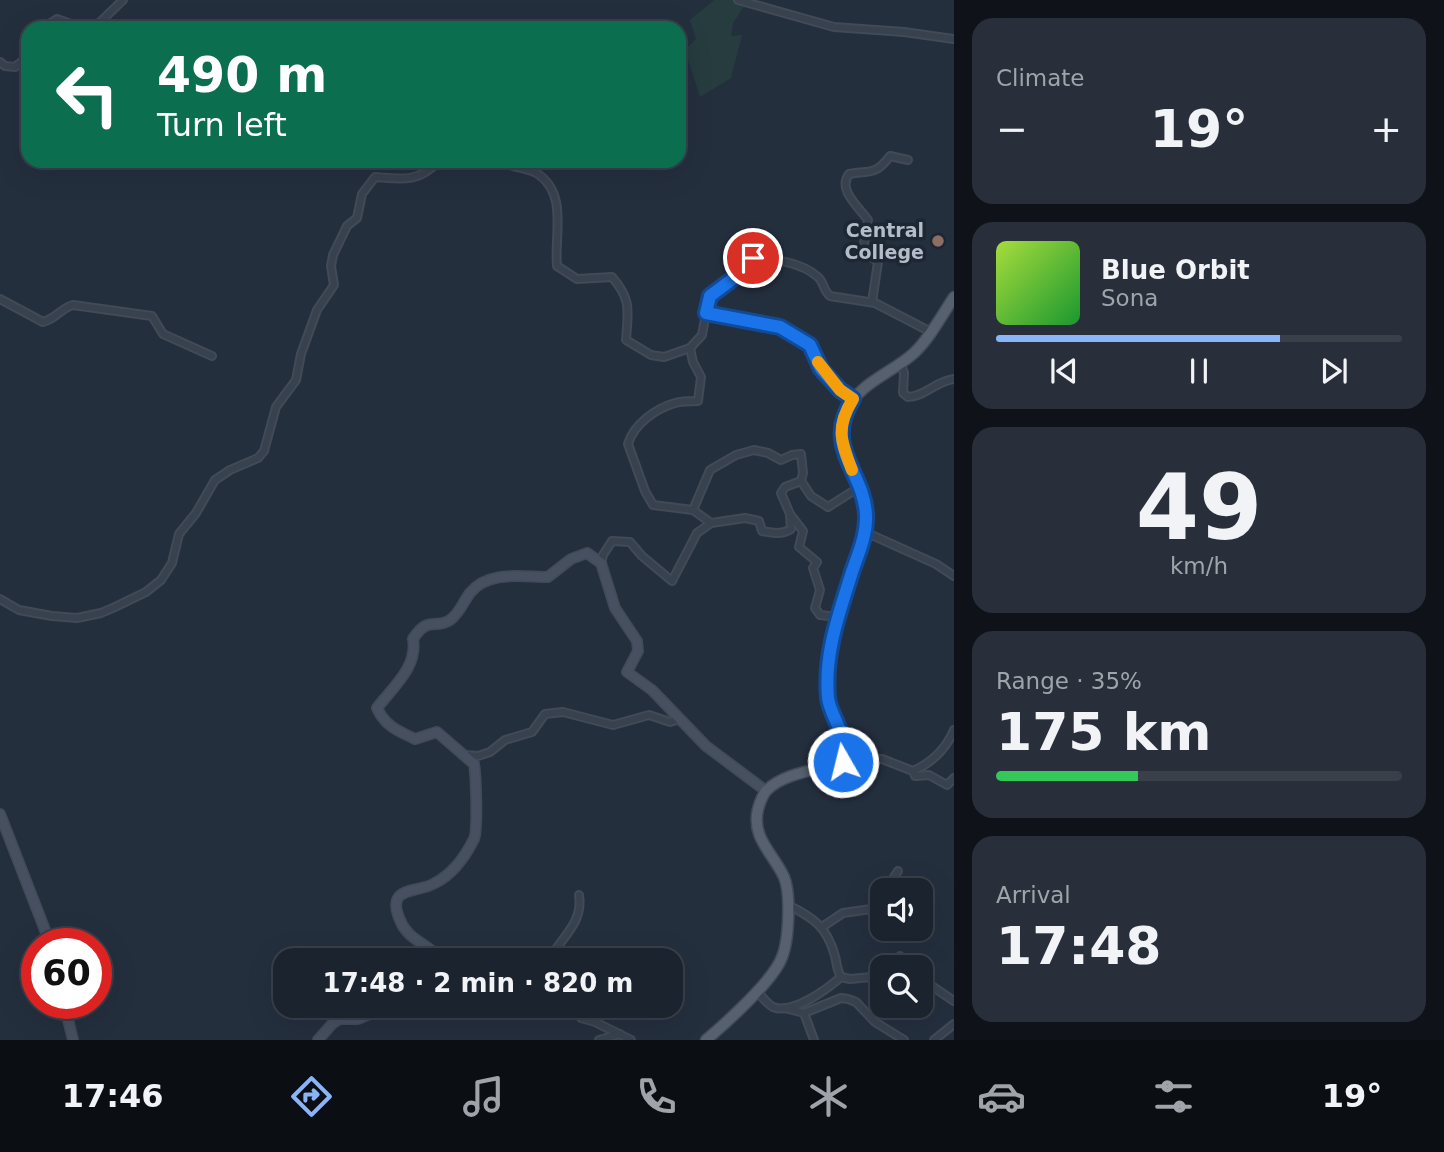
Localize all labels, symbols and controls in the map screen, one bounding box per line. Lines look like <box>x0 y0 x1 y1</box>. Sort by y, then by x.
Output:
text: 490 m <box>157 47 327 104</box>
icon: left <box>42 49 133 140</box>
text: Climate <box>996 65 1085 91</box>
text: 19° <box>1150 99 1248 159</box>
text: Turn left <box>157 106 287 144</box>
text: − <box>996 107 1028 151</box>
text: + <box>1370 107 1402 151</box>
place label: Central College <box>845 219 924 263</box>
pin <box>723 228 783 288</box>
marker: Central College <box>930 233 946 249</box>
icon: arrive <box>734 239 772 277</box>
text: Blue Orbit <box>1101 255 1250 285</box>
text: Sona <box>1101 285 1158 311</box>
icon: previous <box>1045 352 1083 390</box>
icon: pause <box>1180 352 1218 390</box>
icon: next <box>1315 352 1353 390</box>
text: 49 <box>1136 455 1262 560</box>
text: km/h <box>1170 553 1228 579</box>
text: Range · 35% <box>996 668 1142 694</box>
text: 175 km <box>996 702 1211 762</box>
position arrow <box>806 725 880 799</box>
map controls <box>870 878 933 1018</box>
button: sound <box>870 878 933 941</box>
text: Arrival <box>996 882 1071 908</box>
text: 17:48 <box>996 916 1162 976</box>
speed limit sign: 60 <box>21 928 112 1019</box>
button: search <box>870 955 933 1018</box>
text: 17:48 · 2 min · 820 m <box>323 968 633 998</box>
icon: directions <box>287 1072 336 1121</box>
icon: music <box>459 1072 508 1121</box>
icon: phone <box>632 1072 681 1121</box>
icon: climate <box>804 1072 853 1121</box>
icon: car <box>977 1072 1026 1121</box>
icon: filters <box>1149 1072 1198 1121</box>
text: 17:46 <box>62 1077 164 1115</box>
text: 19° <box>1322 1077 1382 1115</box>

